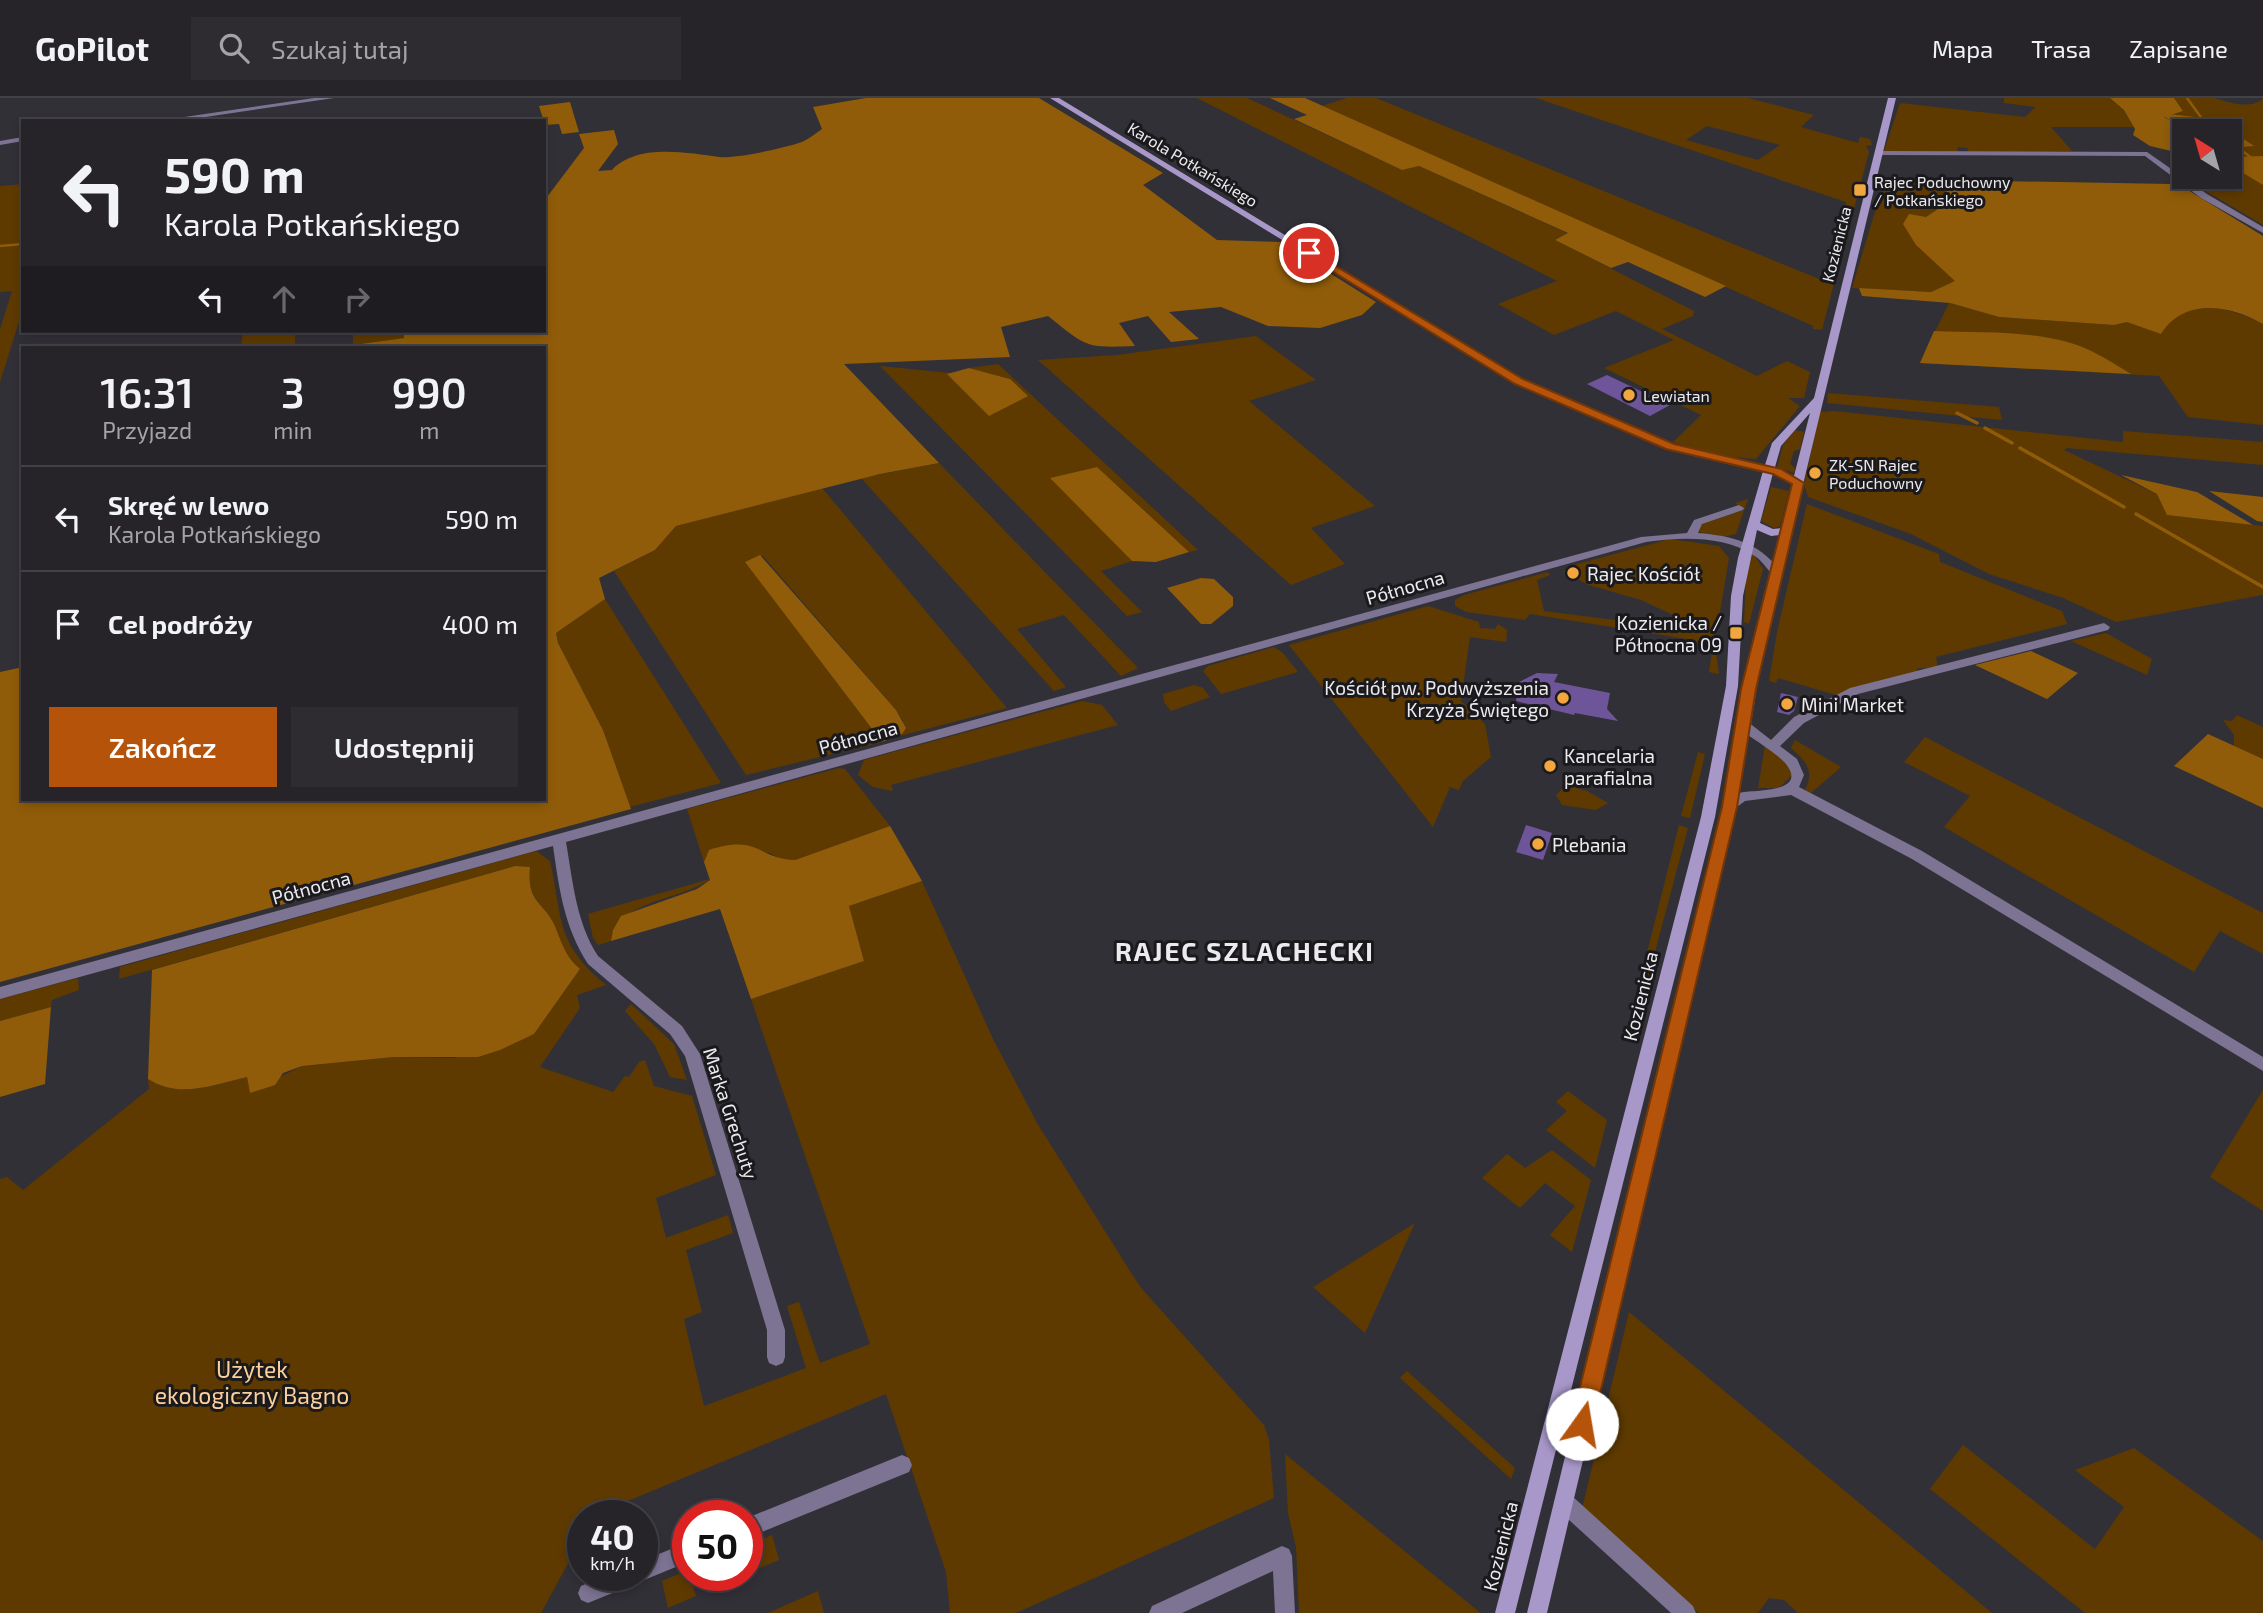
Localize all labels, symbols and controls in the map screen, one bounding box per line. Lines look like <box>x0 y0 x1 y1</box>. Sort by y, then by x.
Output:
search box <box>191 17 681 80</box>
text: GoPilot <box>35 28 149 68</box>
icon: search <box>215 29 253 67</box>
text: Szukaj tutaj <box>271 33 409 64</box>
text: Mapa <box>1932 34 1993 63</box>
text: Trasa <box>2031 34 2091 63</box>
text: Zapisane <box>2129 34 2228 63</box>
street label: Karola Potkańskiego <box>1125 118 1261 210</box>
north arrow <box>2172 119 2242 189</box>
map controls <box>2172 119 2242 189</box>
text: 590 m <box>164 144 305 203</box>
icon: left <box>49 147 140 238</box>
place label: Rajec Poduchowny / Potkańskiego <box>1874 172 2011 209</box>
marker: Rajec Poduchowny / Potkańskiego <box>1852 182 1868 198</box>
text: Karola Potkańskiego <box>164 204 460 242</box>
street label: Kozienicka <box>1817 204 1855 284</box>
pin <box>1279 223 1339 283</box>
icon: arrive <box>1290 234 1328 272</box>
icon: left <box>192 280 230 318</box>
icon: ahead <box>265 280 303 318</box>
icon: right <box>338 280 376 318</box>
text: 16:31 <box>100 366 194 416</box>
text: 3 <box>281 366 305 416</box>
text: 990 <box>392 366 467 416</box>
place label: Lewiatan <box>1643 386 1710 405</box>
marker: Lewiatan <box>1621 387 1637 403</box>
text: Przyjazd <box>102 416 192 444</box>
text: min <box>273 416 312 444</box>
text: m <box>419 416 439 444</box>
place label: ZK-SN Rajec Poduchowny <box>1829 455 1923 492</box>
marker: ZK-SN Rajec Poduchowny <box>1807 465 1823 481</box>
text: Skręć w lewo <box>108 489 269 520</box>
icon: left <box>49 500 87 538</box>
text: 590 m <box>445 503 518 534</box>
text: Karola Potkańskiego <box>108 520 321 548</box>
place label: Rajec Kościół <box>1587 562 1700 585</box>
street label: Północna <box>1363 565 1447 609</box>
marker: Rajec Kościół <box>1565 565 1581 581</box>
icon: arrive <box>49 605 87 643</box>
text: Cel podróży <box>108 608 253 639</box>
text: 400 m <box>442 608 518 639</box>
place label: Kozienicka / Północna 09 <box>1615 611 1722 656</box>
marker: Kozienicka / Północna 09 <box>1728 625 1744 641</box>
place label: Kościół pw. Podwyższenia Krzyża Świętego <box>1324 676 1549 721</box>
marker: Kościół pw. Podwyższenia Krzyża Świętego <box>1555 690 1571 706</box>
place label: Mini Market <box>1801 693 1904 716</box>
marker: Mini Market <box>1779 696 1795 712</box>
button: Zakończ <box>49 707 277 787</box>
button: Udostępnij <box>291 707 518 787</box>
street label: Północna <box>816 715 900 759</box>
place label: Kancelaria parafialna <box>1564 744 1655 789</box>
marker: Kancelaria parafialna <box>1542 758 1558 774</box>
place label: Plebania <box>1552 833 1627 856</box>
marker: Plebania <box>1530 836 1546 852</box>
street label: Północna <box>269 865 353 909</box>
district label: RAJEC SZLACHECKI <box>1115 935 1375 966</box>
street label: Kozienicka <box>1618 949 1662 1043</box>
street label: Marka Grechuty <box>699 1044 763 1182</box>
park label: Użytek ekologiczny Bagno <box>155 1355 349 1409</box>
position arrow <box>1545 1387 1619 1461</box>
street label: Kozienicka <box>1478 1499 1522 1593</box>
speed limit sign: 50 <box>672 1500 763 1591</box>
text: 40 <box>590 1515 635 1557</box>
text: km/h <box>590 1552 635 1574</box>

